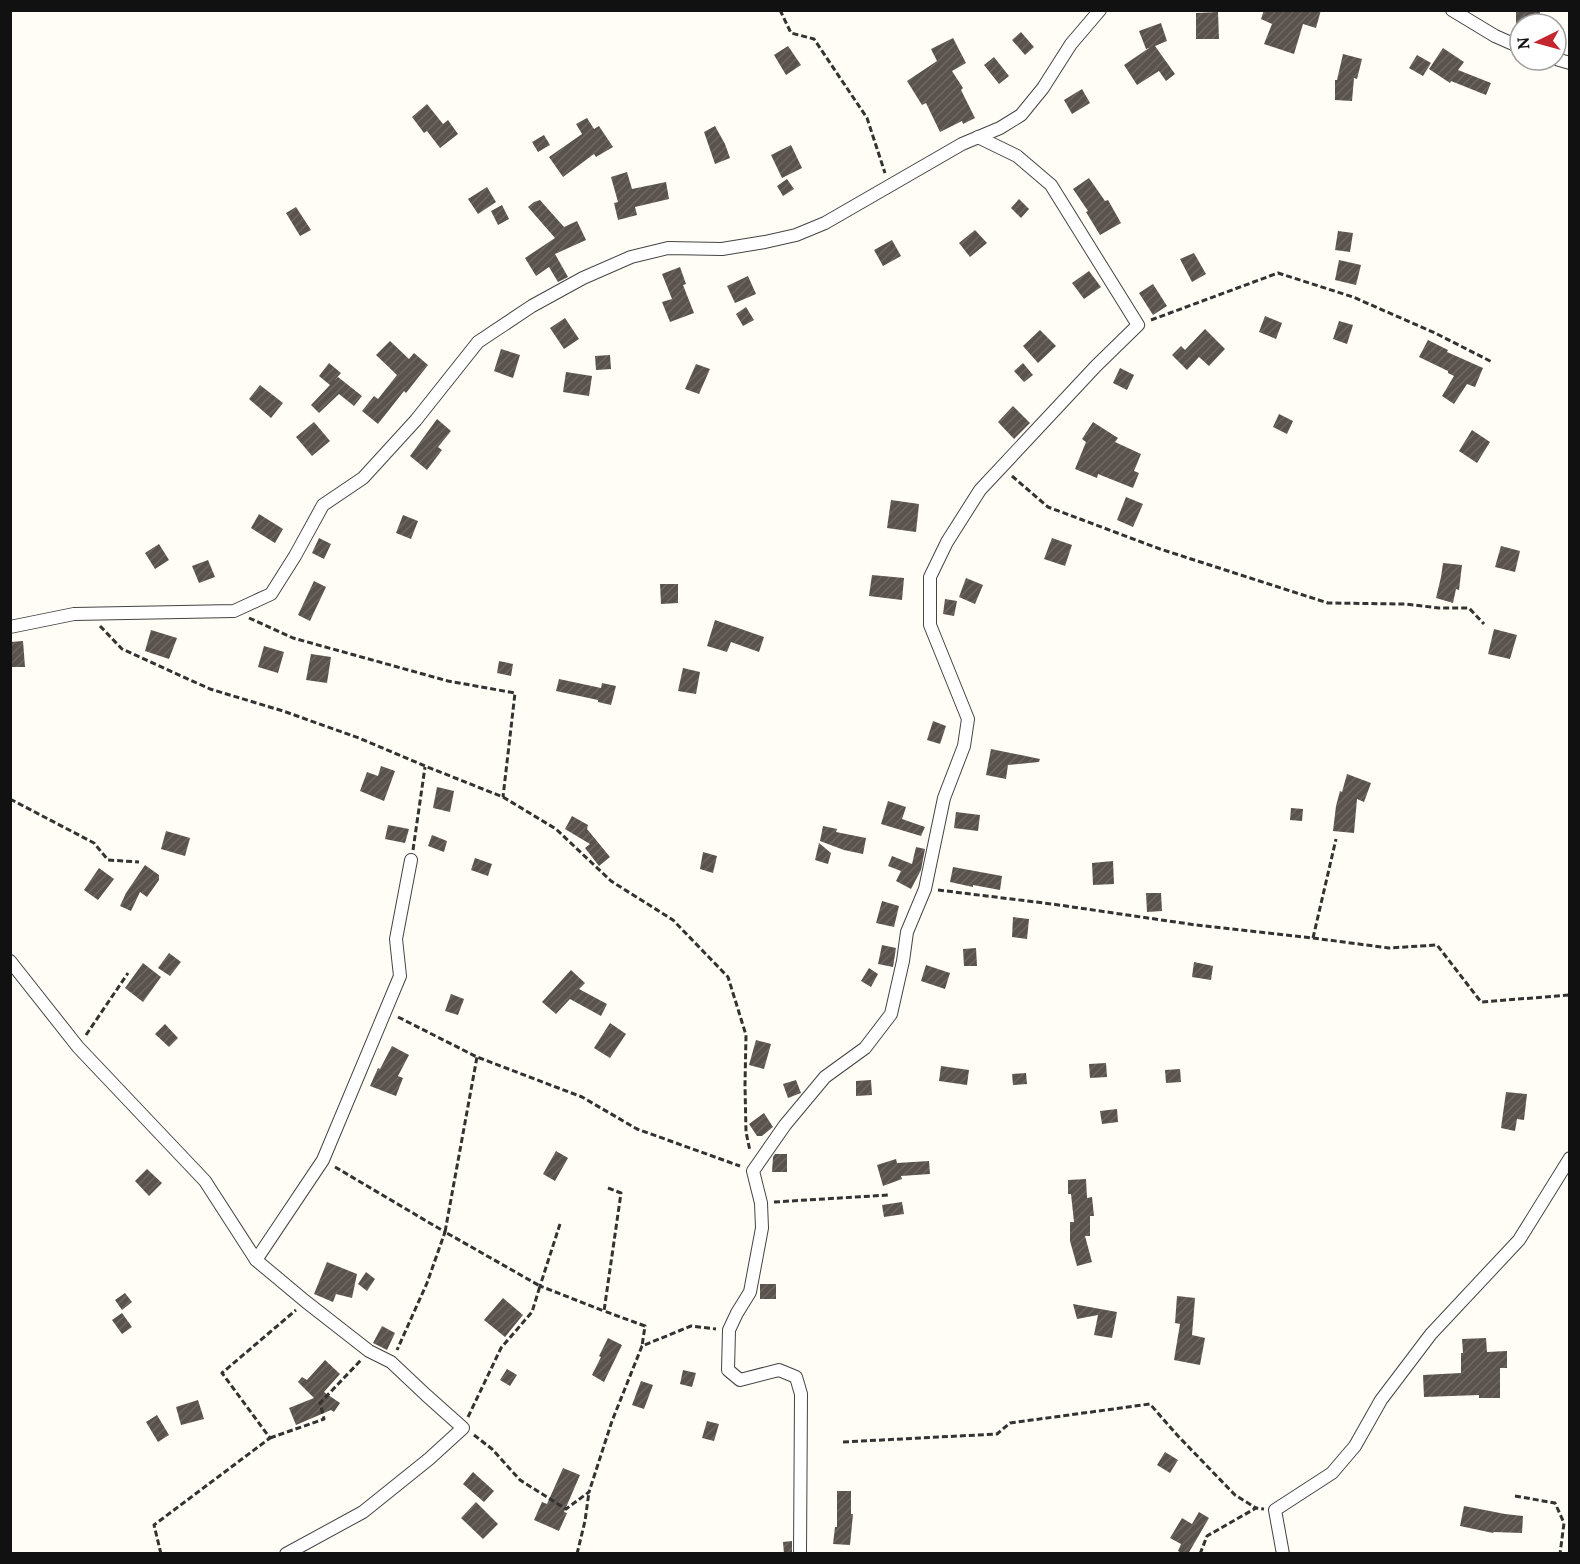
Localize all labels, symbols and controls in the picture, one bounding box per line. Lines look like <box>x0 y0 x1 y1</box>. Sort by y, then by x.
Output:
north arrow <box>1508 12 1568 72</box>
text: N <box>1513 36 1534 50</box>

